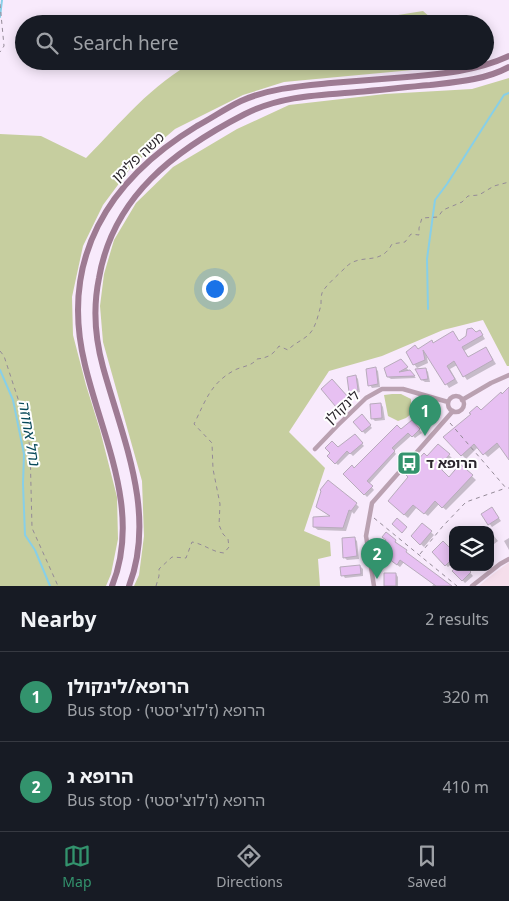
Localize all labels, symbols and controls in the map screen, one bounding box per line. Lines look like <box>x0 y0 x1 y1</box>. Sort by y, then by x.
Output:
search box <box>15 15 494 70</box>
icon: search <box>33 29 61 57</box>
text: Search here <box>73 30 179 56</box>
street label: משה פלימן <box>107 127 168 186</box>
your location <box>202 276 228 302</box>
street label: לינקולן <box>320 385 363 428</box>
pin: 1 <box>409 395 441 436</box>
water label: נחל אחוזה <box>14 399 46 468</box>
bus stop icon: הרופא ד <box>396 450 422 476</box>
place label: הרופא ד <box>426 453 477 472</box>
map controls <box>449 526 494 571</box>
button: layers <box>449 526 494 571</box>
pin: 2 <box>361 538 393 579</box>
text: Nearby <box>20 605 96 633</box>
text: 2 results <box>425 608 489 630</box>
text: הרופא/לינקולן <box>67 673 189 699</box>
text: 1 <box>31 686 41 708</box>
text: 320 m <box>442 686 489 708</box>
text: Bus stop · הרופא (ז'לוצ'יסטי) <box>67 699 265 721</box>
text: הרופא ג <box>67 763 133 789</box>
text: 2 <box>31 776 41 798</box>
text: 410 m <box>442 776 489 798</box>
text: Bus stop · הרופא (ז'לוצ'יסטי) <box>67 789 265 811</box>
tab: Map <box>62 842 92 891</box>
tab: Directions <box>216 842 283 891</box>
tab: Saved <box>407 842 447 891</box>

